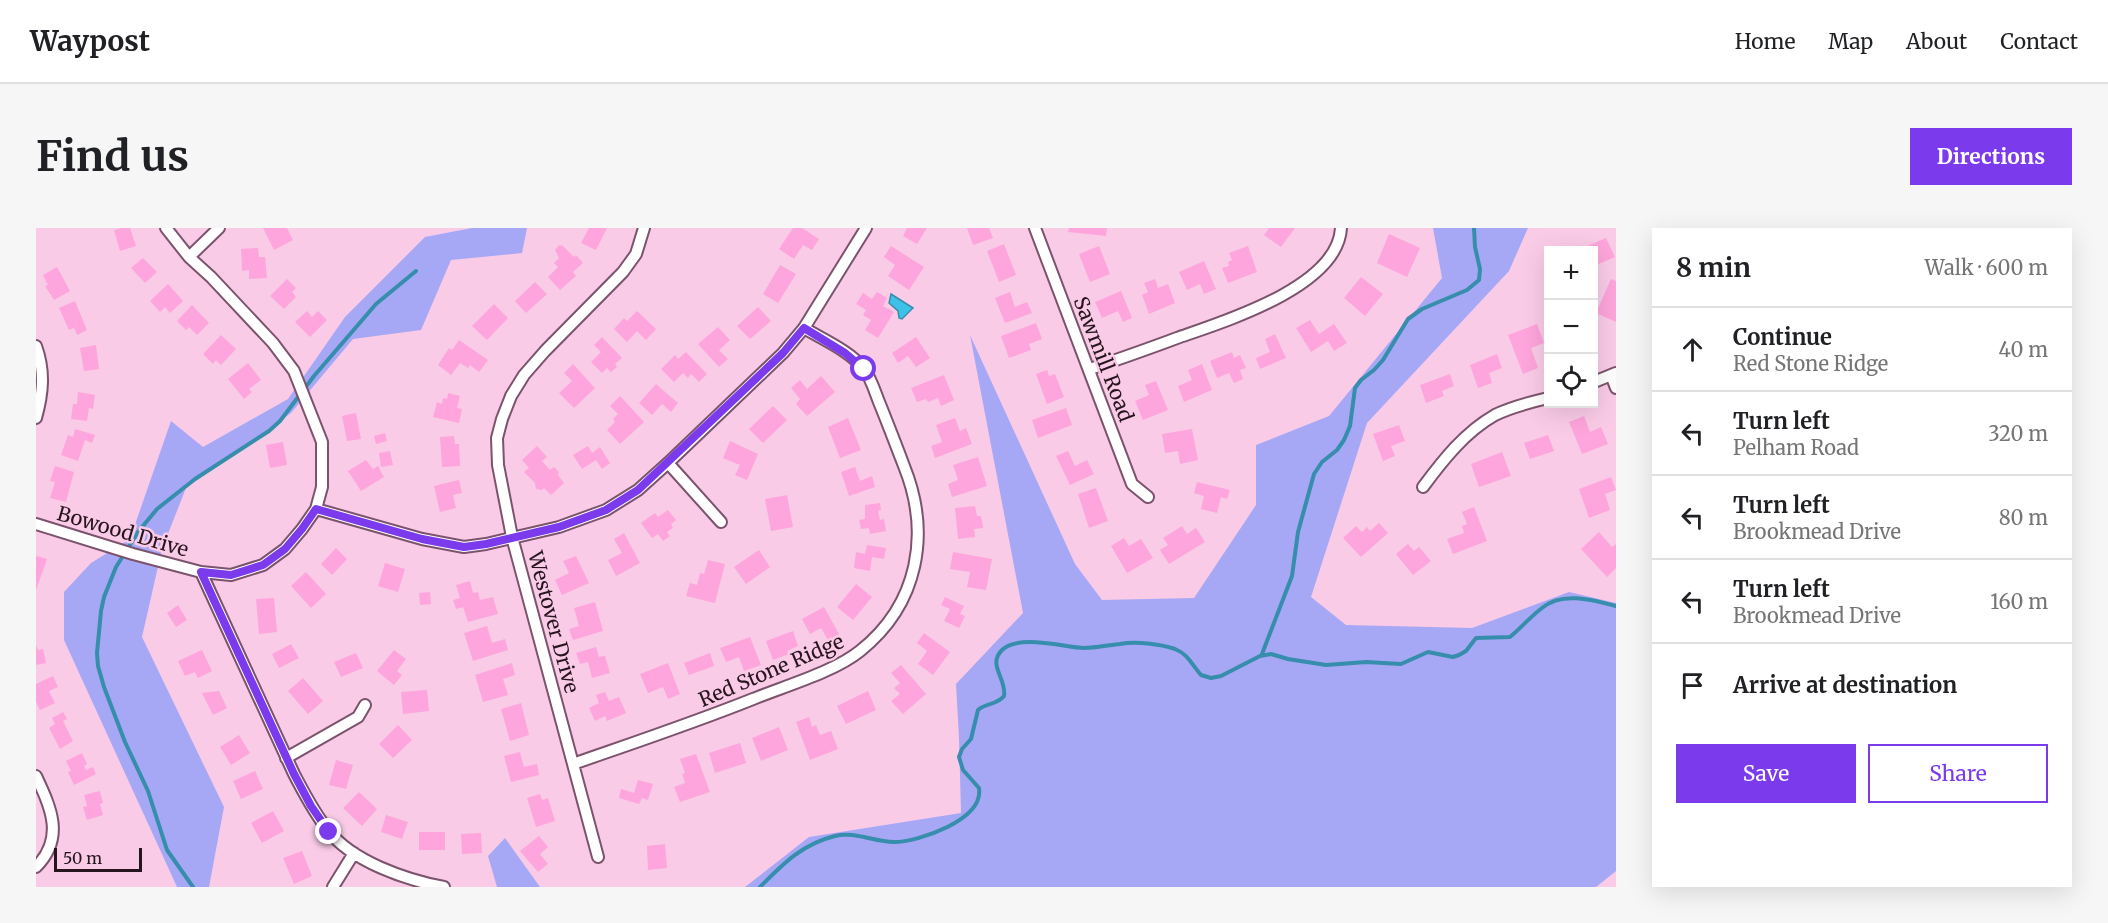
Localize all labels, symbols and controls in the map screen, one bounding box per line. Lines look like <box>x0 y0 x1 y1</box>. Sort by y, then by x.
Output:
text: Waypost <box>30 23 150 59</box>
text: Home <box>1735 28 1795 55</box>
text: Map <box>1828 28 1873 55</box>
text: About <box>1906 28 1967 55</box>
text: Contact <box>2000 28 2078 55</box>
button: Directions <box>1910 128 2072 185</box>
text: Find us <box>36 130 189 182</box>
map controls <box>1544 246 1598 408</box>
button: + <box>1544 246 1598 300</box>
text: 8 min <box>1676 251 1751 284</box>
text: Walk · 600 m <box>1925 255 2048 280</box>
street label: Sawmill Road <box>1069 293 1139 425</box>
button: − <box>1544 300 1598 354</box>
text: Continue <box>1733 323 1832 351</box>
icon: ahead <box>1676 333 1709 366</box>
text: 40 m <box>1998 337 2048 362</box>
text: Red Stone Ridge <box>1733 351 1888 376</box>
button: locate <box>1544 354 1598 408</box>
route start <box>850 355 876 381</box>
text: Turn left <box>1733 407 1830 435</box>
icon: left <box>1676 417 1709 450</box>
text: 320 m <box>1988 421 2048 446</box>
text: Pelham Road <box>1733 435 1859 460</box>
text: Turn left <box>1733 491 1830 519</box>
street label: Bowood Drive <box>54 500 192 562</box>
icon: left <box>1676 501 1709 534</box>
text: 80 m <box>1999 505 2048 530</box>
text: Brookmead Drive <box>1733 519 1901 544</box>
street label: Westover Drive <box>523 547 585 696</box>
text: Turn left <box>1733 575 1830 603</box>
icon: left <box>1676 585 1709 618</box>
text: 160 m <box>1990 589 2048 614</box>
text: Brookmead Drive <box>1733 603 1901 628</box>
street label: Red Stone Ridge <box>695 628 847 712</box>
icon: arrive <box>1676 669 1709 702</box>
text: Arrive at destination <box>1733 671 1957 699</box>
button: Save <box>1676 744 1856 803</box>
button: Share <box>1868 744 2048 803</box>
route end <box>315 818 341 844</box>
scale bar <box>54 845 142 872</box>
text: 50 m <box>63 848 102 868</box>

